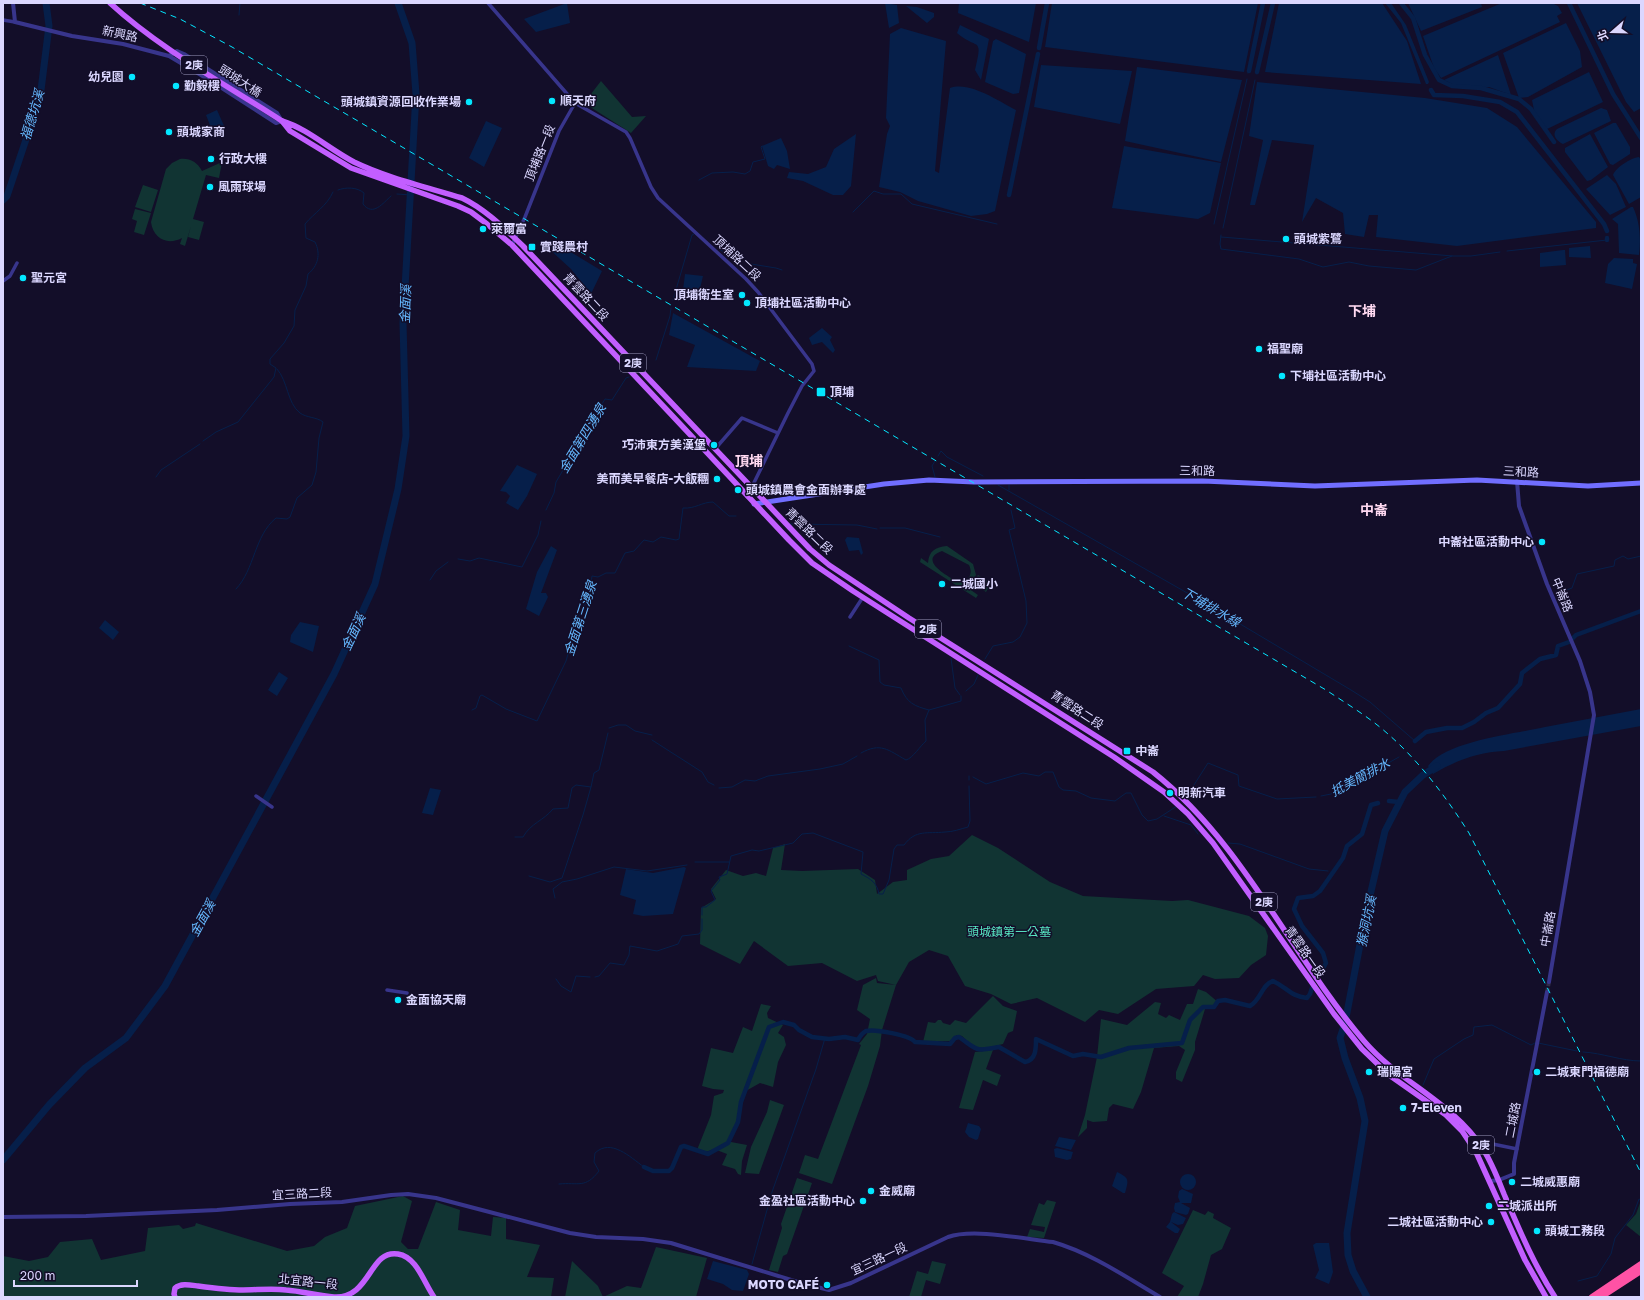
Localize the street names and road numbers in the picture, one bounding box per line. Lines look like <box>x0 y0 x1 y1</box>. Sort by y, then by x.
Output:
street label: 新興路 <box>101 22 139 45</box>
road number: 2庚 <box>181 56 207 74</box>
street label: 頭城大橋 <box>216 61 264 100</box>
street label: 頂埔路一段 <box>521 122 558 183</box>
street label: 頂埔路二段 <box>710 232 764 284</box>
street label: 青雲路二段 <box>560 270 612 324</box>
road number: 2庚 <box>620 354 646 372</box>
street label: 三和路 <box>1179 463 1215 478</box>
street label: 三和路 <box>1503 463 1539 480</box>
street label: 青雲路二段 <box>783 504 836 557</box>
street label: 中崙路 <box>1549 575 1576 614</box>
road number: 2庚 <box>915 620 941 638</box>
street label: 青雲路二段 <box>1048 687 1107 732</box>
road number: 2庚 <box>1251 893 1277 911</box>
street label: 中崙路 <box>1537 910 1558 948</box>
street label: 青雲路一段 <box>1282 923 1329 981</box>
street label: 二城路 <box>1502 1101 1523 1139</box>
road number: 2庚 <box>1468 1136 1494 1154</box>
street label: 宜三路二段 <box>272 1184 332 1203</box>
street label: 宜三路一段 <box>848 1239 909 1278</box>
street label: 北宜路一段 <box>277 1271 339 1292</box>

